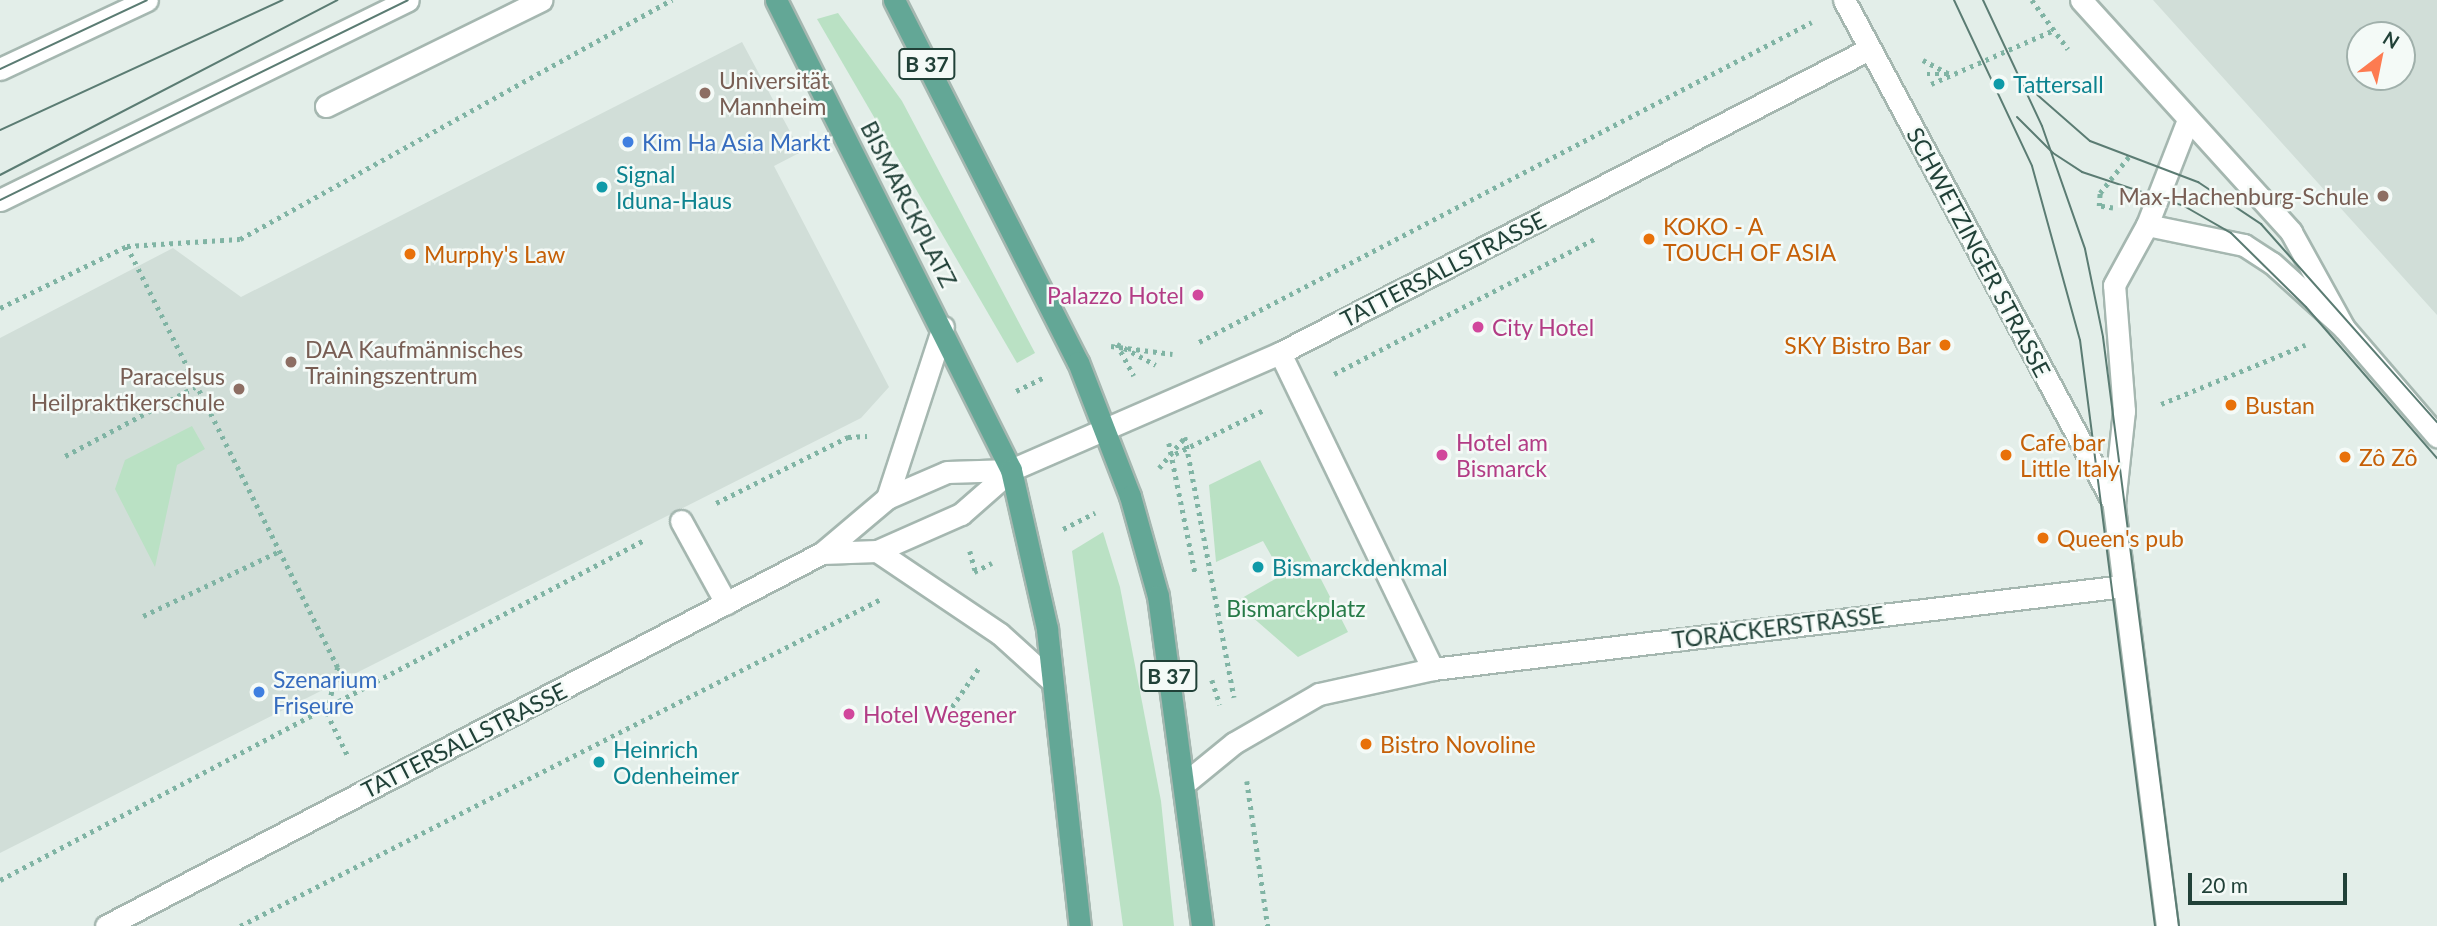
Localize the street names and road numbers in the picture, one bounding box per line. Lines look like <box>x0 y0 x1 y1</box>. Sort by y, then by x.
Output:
road number: B 37 <box>897 46 957 82</box>
street label: BISMARCKPLATZ <box>855 116 963 292</box>
street label: SCHWETZINGER STRASSE <box>1901 123 2057 381</box>
street label: TATTERSALLSTRASSE <box>1336 205 1550 333</box>
street label: TORÄCKERSTRASSE <box>1670 600 1886 654</box>
road number: B 37 <box>1139 658 1199 694</box>
street label: TATTERSALLSTRASSE <box>357 676 571 804</box>

